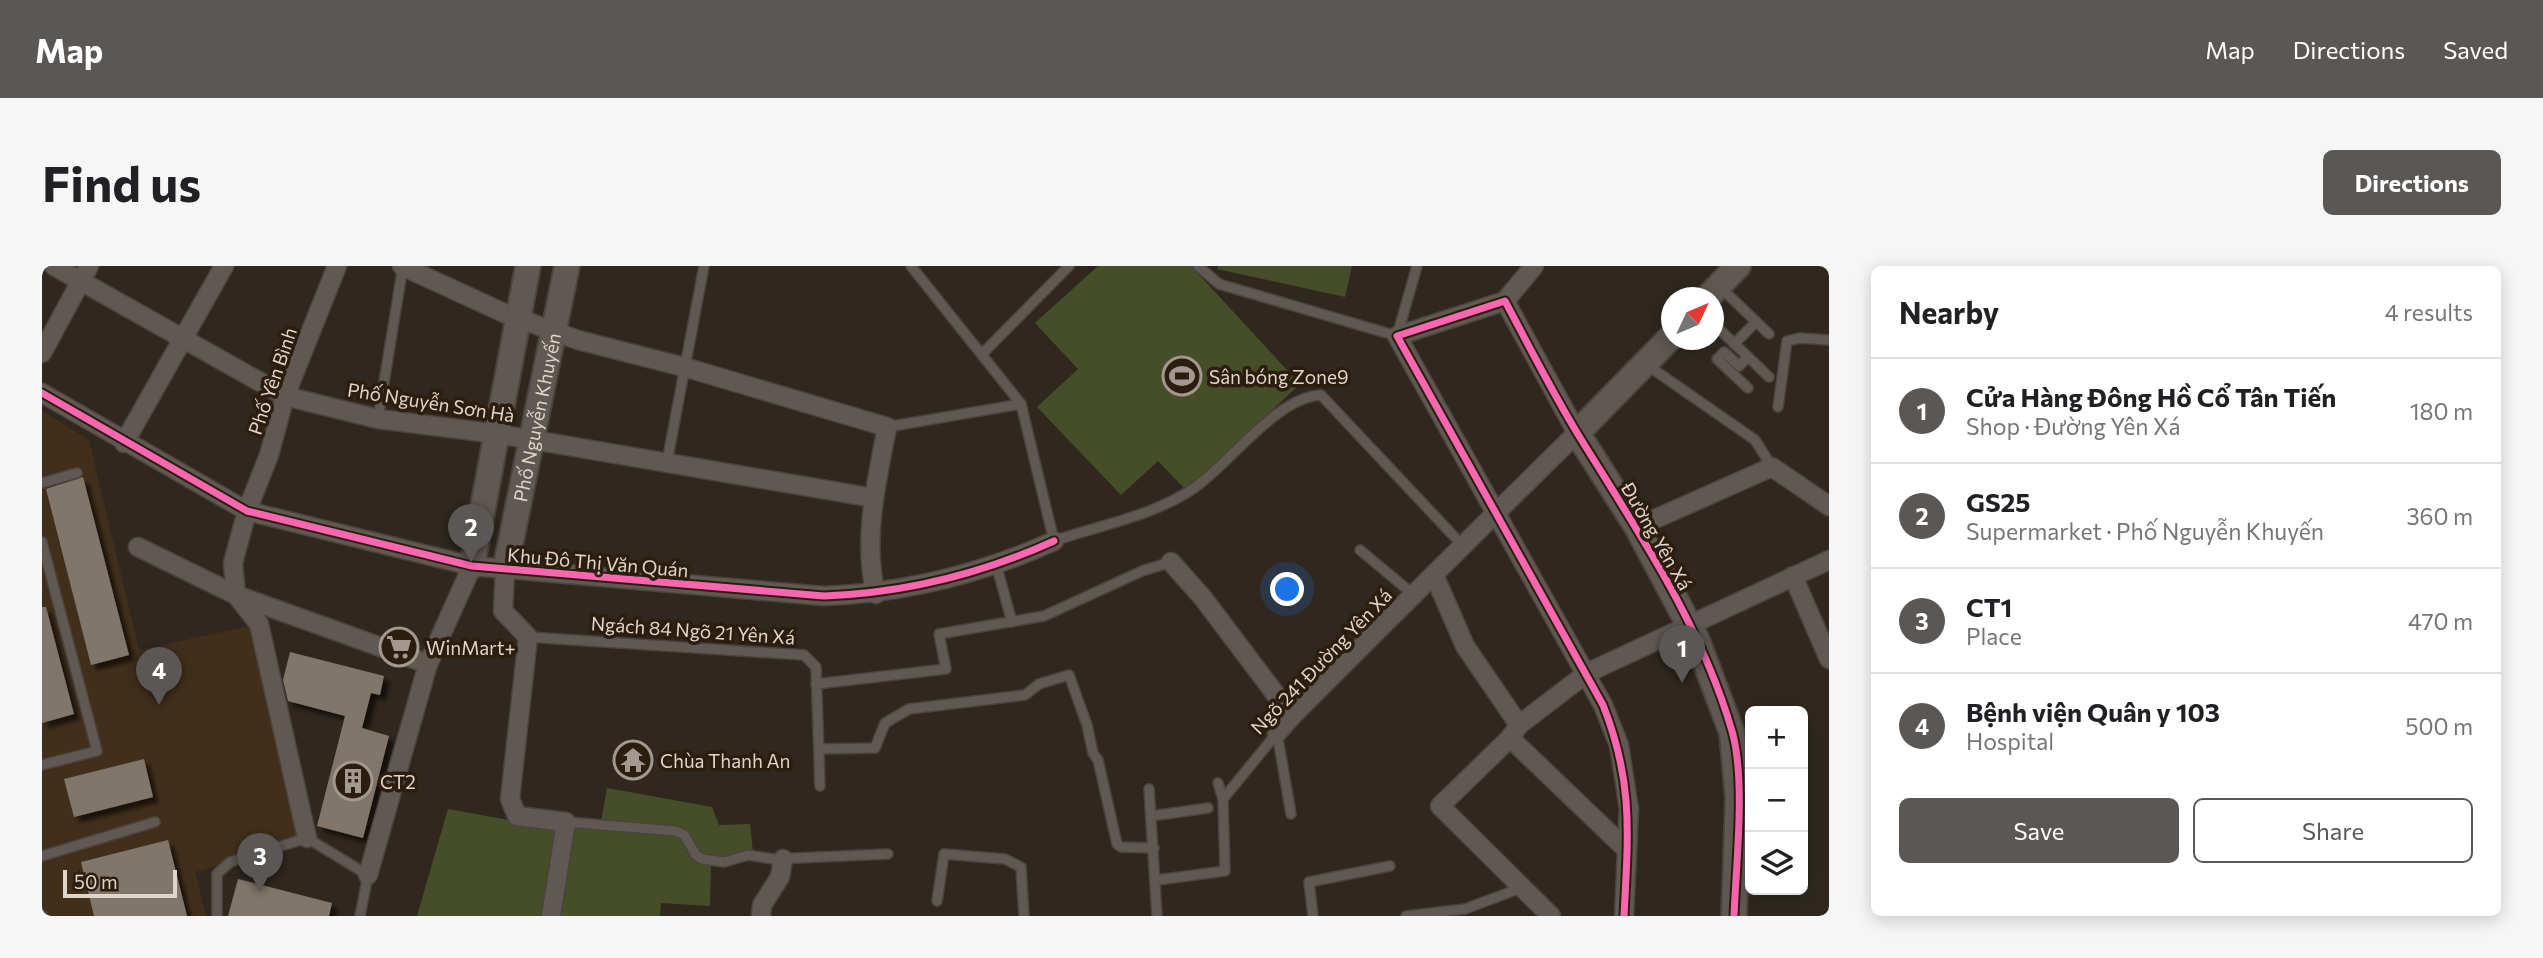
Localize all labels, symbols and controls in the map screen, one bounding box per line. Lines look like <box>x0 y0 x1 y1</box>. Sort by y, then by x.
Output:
text: Map <box>35 29 103 70</box>
text: Map <box>2205 35 2255 64</box>
text: Directions <box>2293 35 2405 64</box>
text: Saved <box>2443 35 2508 64</box>
button: Directions <box>2323 150 2501 215</box>
text: Find us <box>42 152 201 212</box>
north arrow <box>1661 287 1724 350</box>
text: Nearby <box>1899 293 1999 330</box>
text: 4 results <box>2385 298 2473 326</box>
street label: Phố Yên Bình <box>243 324 301 438</box>
street label: Phố Nguyễn Khuyến <box>508 331 565 504</box>
sports icon: Sân bóng Zone9 <box>1161 355 1203 397</box>
place label: Sân bóng Zone9 <box>1209 365 1349 388</box>
street label: Phố Nguyễn Sơn Hà <box>346 377 516 427</box>
text: Cửa Hàng Đông Hồ Cổ Tân Tiến <box>1966 381 2336 412</box>
text: 1 <box>1917 397 1927 425</box>
text: 180 m <box>2410 397 2473 425</box>
text: Shop · Đường Yên Xá <box>1966 412 2180 440</box>
street label: Đường Yên Xá <box>1616 477 1697 594</box>
text: GS25 <box>1966 486 2031 517</box>
text: 2 <box>1915 502 1929 530</box>
text: 360 m <box>2406 502 2473 530</box>
pin: 2 <box>448 504 494 562</box>
text: Supermarket · Phố Nguyễn Khuyến <box>1966 517 2324 545</box>
street label: Khu Đô Thị Văn Quán <box>506 543 690 581</box>
your location <box>1270 572 1304 606</box>
street label: Ngõ 241 Đường Yên Xá <box>1246 584 1396 738</box>
text: CT1 <box>1966 591 2012 622</box>
text: 3 <box>1915 607 1929 635</box>
text: 470 m <box>2408 607 2473 635</box>
street label: Ngách 84 Ngõ 21 Yên Xá <box>590 611 796 649</box>
text: Place <box>1966 622 2022 650</box>
pin: 1 <box>1659 625 1705 683</box>
supermarket icon: WinMart+ <box>378 626 420 668</box>
place label: WinMart+ <box>426 636 516 659</box>
pin: 4 <box>136 647 182 705</box>
text: Bệnh viện Quân y 103 <box>1966 696 2220 727</box>
map controls <box>1745 706 1808 895</box>
button: + <box>1745 706 1808 769</box>
text: 4 <box>1915 712 1929 740</box>
text: 500 m <box>2405 712 2473 740</box>
text: Hospital <box>1966 727 2054 755</box>
temple icon: Chùa Thanh An <box>612 739 654 781</box>
place label: Chùa Thanh An <box>660 749 791 772</box>
building icon: CT2 <box>332 760 374 802</box>
button: − <box>1745 769 1808 832</box>
place label: CT2 <box>380 770 416 793</box>
button: Save <box>1899 798 2179 863</box>
button: Share <box>2193 798 2473 863</box>
button: layers <box>1745 832 1808 895</box>
pin: 3 <box>237 833 283 891</box>
scale bar <box>63 867 177 899</box>
text: 50 m <box>74 870 118 893</box>

